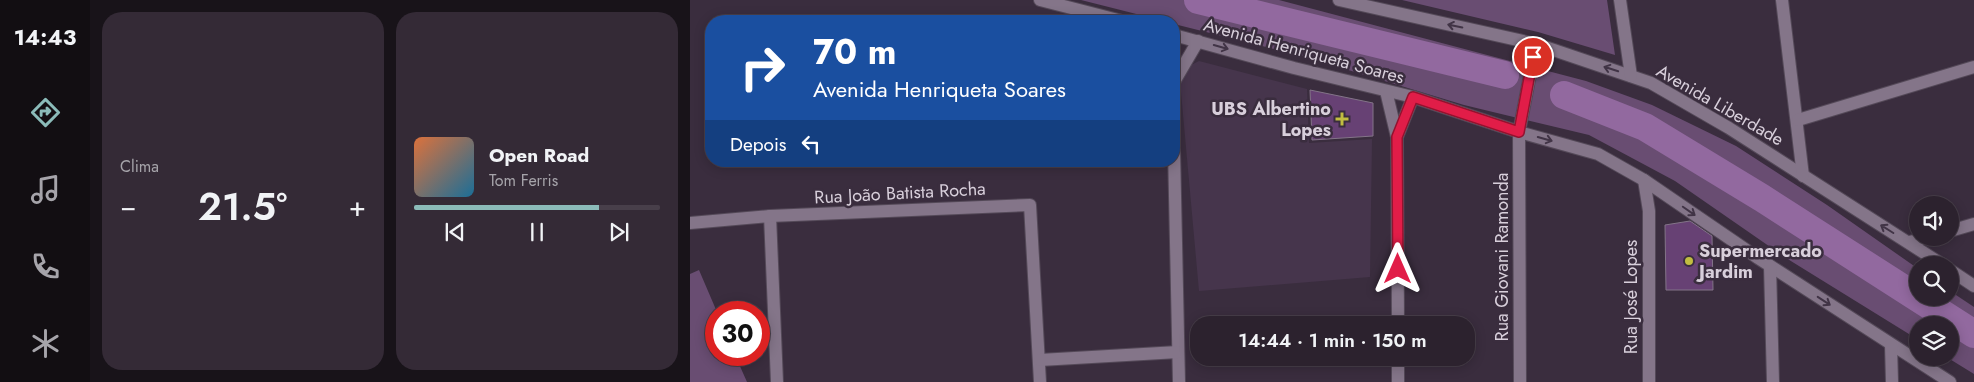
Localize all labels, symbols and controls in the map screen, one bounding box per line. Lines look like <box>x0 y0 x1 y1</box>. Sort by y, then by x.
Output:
street label: Avenida Henriqueta Soares <box>1201 12 1407 90</box>
text: 14:43 <box>14 21 76 53</box>
one-way arrow <box>1447 21 1463 30</box>
text: 70 m <box>813 27 896 77</box>
icon: right <box>730 35 795 100</box>
pin <box>1512 36 1554 78</box>
one-way arrow <box>1212 43 1228 52</box>
icon: arrive <box>1519 43 1547 71</box>
street label: Avenida Liberdade <box>1651 58 1789 152</box>
one-way arrow <box>1603 64 1619 74</box>
text: Avenida Henriqueta Soares <box>813 73 1066 105</box>
icon: directions <box>28 95 63 130</box>
place label: UBS Albertino Lopes <box>1211 96 1331 143</box>
marker: UBS Albertino Lopes <box>1335 112 1349 126</box>
icon: left <box>797 130 825 158</box>
text: Depois <box>730 131 787 158</box>
one-way arrow <box>1537 135 1553 144</box>
text: Open Road <box>489 142 589 169</box>
text: Clima <box>120 155 159 178</box>
text: Tom Ferris <box>489 169 558 192</box>
icon: music <box>28 172 63 207</box>
street label: Rua Giovani Ramonda <box>1489 173 1515 341</box>
street label: Rua João Batista Rocha <box>814 176 986 210</box>
text: 21.5° <box>198 179 287 234</box>
text: − <box>120 186 137 227</box>
text: + <box>349 186 366 227</box>
map controls <box>1909 196 1959 366</box>
button: sound <box>1909 196 1959 246</box>
one-way arrow <box>1682 206 1696 216</box>
icon: previous <box>441 218 469 246</box>
icon: pause <box>523 218 551 246</box>
icon: next <box>605 218 633 246</box>
one-way arrow <box>1881 223 1895 233</box>
place label: Supermercado Jardim <box>1696 238 1822 285</box>
street label: Rua José Lopes <box>1618 240 1644 354</box>
position arrow <box>1371 242 1423 294</box>
icon: phone <box>28 249 63 284</box>
marker: Supermercado Jardim <box>1683 255 1695 267</box>
button: search <box>1909 256 1959 306</box>
one-way arrow <box>1817 297 1831 307</box>
speed limit sign: 30 <box>705 301 770 366</box>
button: layers <box>1909 316 1959 366</box>
icon: climate <box>28 326 63 361</box>
text: 14:44 · 1 min · 150 m <box>1238 327 1427 354</box>

